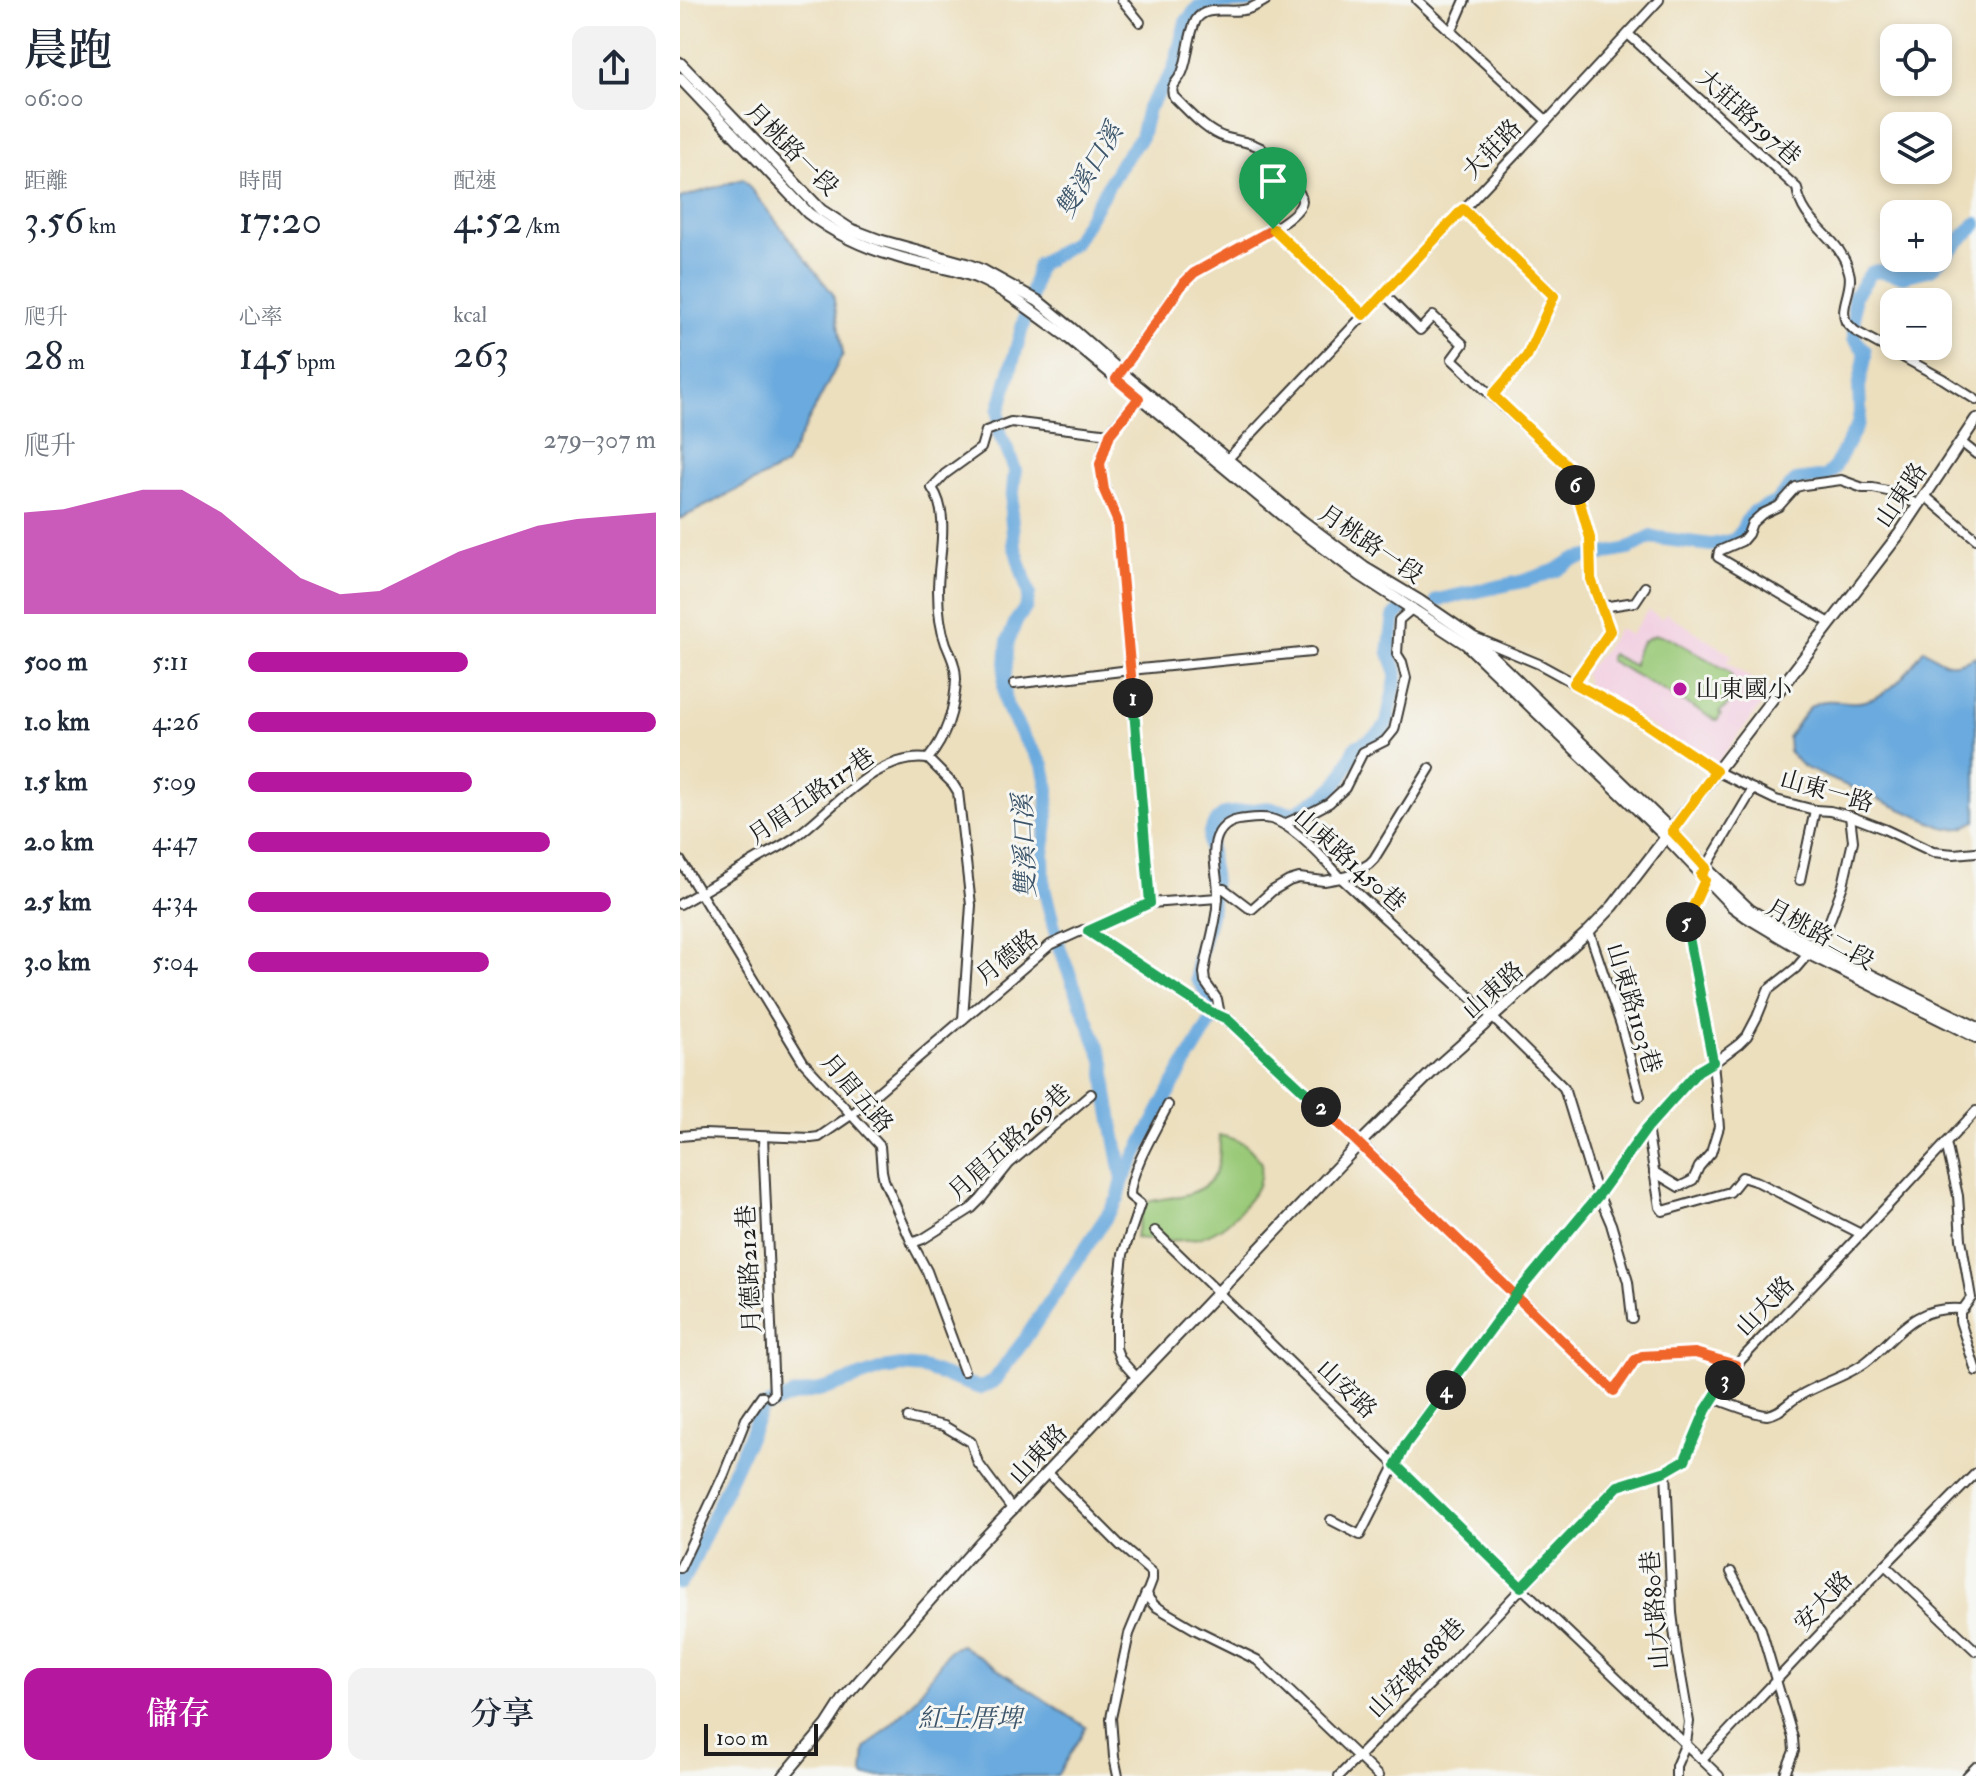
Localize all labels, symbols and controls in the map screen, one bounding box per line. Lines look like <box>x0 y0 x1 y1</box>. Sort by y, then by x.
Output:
text: 晨跑 <box>24 24 112 79</box>
map controls <box>1880 24 1952 360</box>
button: locate <box>1880 24 1952 96</box>
button: share <box>572 26 656 110</box>
street label: 大莊路597巷 <box>1690 62 1807 172</box>
text: 06:00 <box>24 82 84 114</box>
street label: 月桃路一段 <box>738 96 845 203</box>
button: layers <box>1880 112 1952 184</box>
street label: 大莊路 <box>1456 113 1529 186</box>
water label: 雙溪口溪 <box>1049 115 1132 223</box>
pin <box>1239 147 1307 229</box>
icon: arrive <box>1251 159 1295 203</box>
text: 距離 <box>24 167 68 195</box>
text: 時間 <box>239 167 283 195</box>
text: 配速 <box>453 167 497 195</box>
text: 3.56 <box>24 195 84 246</box>
text: 17:20 <box>239 195 322 246</box>
text: 4:52 <box>453 195 523 246</box>
button: + <box>1880 200 1952 272</box>
text: km <box>84 212 116 240</box>
text: /km <box>523 212 560 240</box>
button: − <box>1880 288 1952 360</box>
text: kcal <box>453 301 487 329</box>
text: 爬升 <box>24 303 68 331</box>
text: 心率 <box>239 303 283 331</box>
text: 263 <box>453 329 509 380</box>
text: 28 <box>24 331 63 382</box>
text: 145 <box>239 331 292 382</box>
text: m <box>63 348 85 376</box>
text: bpm <box>292 348 336 376</box>
text: 279–307 m <box>544 424 656 456</box>
text: 爬升 <box>24 430 76 462</box>
street label: 山東路 <box>1868 457 1934 534</box>
pin: 6 <box>1555 465 1595 505</box>
text: 6 <box>1569 471 1581 499</box>
street label: 月桃路一段 <box>1312 498 1429 591</box>
text: 500 m <box>24 646 88 678</box>
text: 5:11 <box>152 646 188 678</box>
place label: 山東國小 <box>1696 674 1792 705</box>
pin: 1 <box>1113 678 1153 718</box>
marker: 山東國小 <box>1671 680 1689 698</box>
text: 1 <box>1129 684 1137 712</box>
text: 1.0 km <box>24 706 90 738</box>
text: 4:26 <box>152 706 199 738</box>
street label: 月眉五路117巷 <box>742 741 881 852</box>
street label: 山東一路 <box>1776 763 1877 820</box>
text: 1.5 km <box>24 766 87 798</box>
text: 5:09 <box>152 766 197 798</box>
water label: 雙溪口溪 <box>1007 790 1043 898</box>
street label: 山東路1450巷 <box>1287 802 1412 919</box>
text: 2.0 km <box>24 826 94 858</box>
text: 4:47 <box>152 826 198 858</box>
text: 2.5 km <box>24 886 91 918</box>
text: 4:34 <box>152 886 196 918</box>
street label: 月桃路二段 <box>1760 892 1880 977</box>
pin: 5 <box>1666 902 1706 942</box>
text: 5 <box>1681 908 1691 936</box>
street label: 月德路 <box>970 923 1045 992</box>
street label: 山東路1103巷 <box>1599 939 1668 1077</box>
text: 3.0 km <box>24 946 90 978</box>
text: 5:04 <box>152 946 197 978</box>
street label: 山東路 <box>1456 955 1530 1026</box>
street label: 月眉五路 <box>813 1047 900 1140</box>
street label: 月眉五路269巷 <box>942 1078 1077 1207</box>
pin: 2 <box>1301 1087 1341 1127</box>
text: 2 <box>1315 1093 1327 1121</box>
street label: 月德路212巷 <box>731 1204 768 1334</box>
street label: 山大路 <box>1729 1270 1802 1343</box>
street label: 山安路 <box>1310 1353 1383 1426</box>
pin: 3 <box>1705 1360 1745 1400</box>
text: 3 <box>1721 1366 1729 1394</box>
pin: 4 <box>1426 1370 1466 1410</box>
text: 4 <box>1440 1376 1452 1404</box>
street label: 山東路 <box>1002 1417 1074 1491</box>
street label: 山大路80巷 <box>1635 1549 1676 1671</box>
street label: 安大路 <box>1787 1564 1859 1638</box>
street label: 山安路188巷 <box>1361 1612 1472 1725</box>
button: 儲存 <box>24 1668 332 1760</box>
button: 分享 <box>348 1668 656 1760</box>
water label: 紅土厝埤 <box>918 1703 1025 1735</box>
scale bar <box>704 1720 818 1756</box>
text: 100 m <box>716 1724 768 1752</box>

